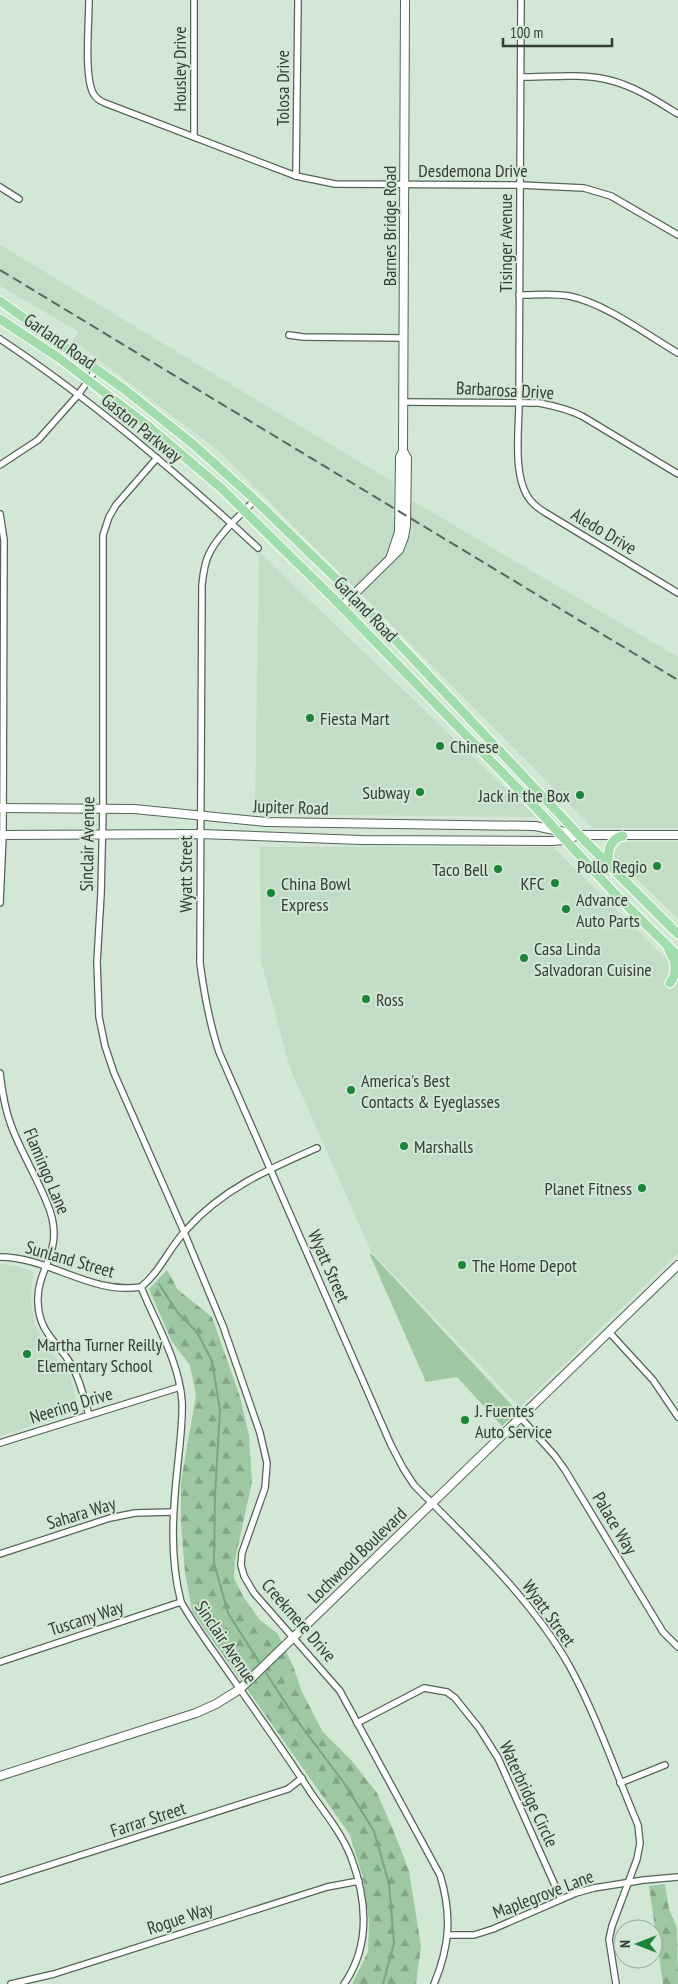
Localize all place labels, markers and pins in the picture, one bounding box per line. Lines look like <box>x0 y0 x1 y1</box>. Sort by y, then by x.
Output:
place label: Fiesta Mart <box>320 707 390 730</box>
marker: Fiesta Mart <box>304 712 316 724</box>
place label: Chinese <box>450 735 499 758</box>
marker: Chinese <box>434 740 446 752</box>
place label: Subway <box>362 781 410 804</box>
place label: Jack in the Box <box>478 784 571 807</box>
marker: Subway <box>414 786 426 798</box>
marker: Jack in the Box <box>574 789 586 801</box>
place label: Pollo Regio <box>577 855 647 878</box>
place label: Taco Bell <box>432 858 489 881</box>
marker: Pollo Regio <box>651 860 663 872</box>
marker: Taco Bell <box>492 863 504 875</box>
place label: China Bowl Express <box>281 872 352 916</box>
place label: KFC <box>520 872 545 895</box>
marker: KFC <box>549 877 561 889</box>
marker: China Bowl Express <box>265 887 277 899</box>
place label: Advance Auto Parts <box>576 888 640 932</box>
marker: Advance Auto Parts <box>560 903 572 915</box>
place label: Casa Linda Salvadoran Cuisine <box>534 937 652 981</box>
marker: Casa Linda Salvadoran Cuisine <box>518 952 530 964</box>
place label: Ross <box>376 988 404 1011</box>
marker: Ross <box>360 993 372 1005</box>
place label: America's Best Contacts & Eyeglasses <box>361 1069 500 1113</box>
marker: America's Best Contacts & Eyeglasses <box>345 1084 357 1096</box>
place label: Marshalls <box>414 1135 473 1158</box>
marker: Marshalls <box>398 1140 410 1152</box>
place label: Planet Fitness <box>545 1177 632 1200</box>
marker: Planet Fitness <box>636 1182 648 1194</box>
place label: The Home Depot <box>472 1254 577 1277</box>
marker: The Home Depot <box>456 1259 468 1271</box>
place label: Martha Turner Reilly Elementary School <box>37 1333 162 1377</box>
marker: Martha Turner Reilly Elementary School <box>21 1348 33 1360</box>
place label: J. Fuentes Auto Service <box>474 1399 552 1443</box>
marker: J. Fuentes Auto Service <box>459 1414 471 1426</box>

